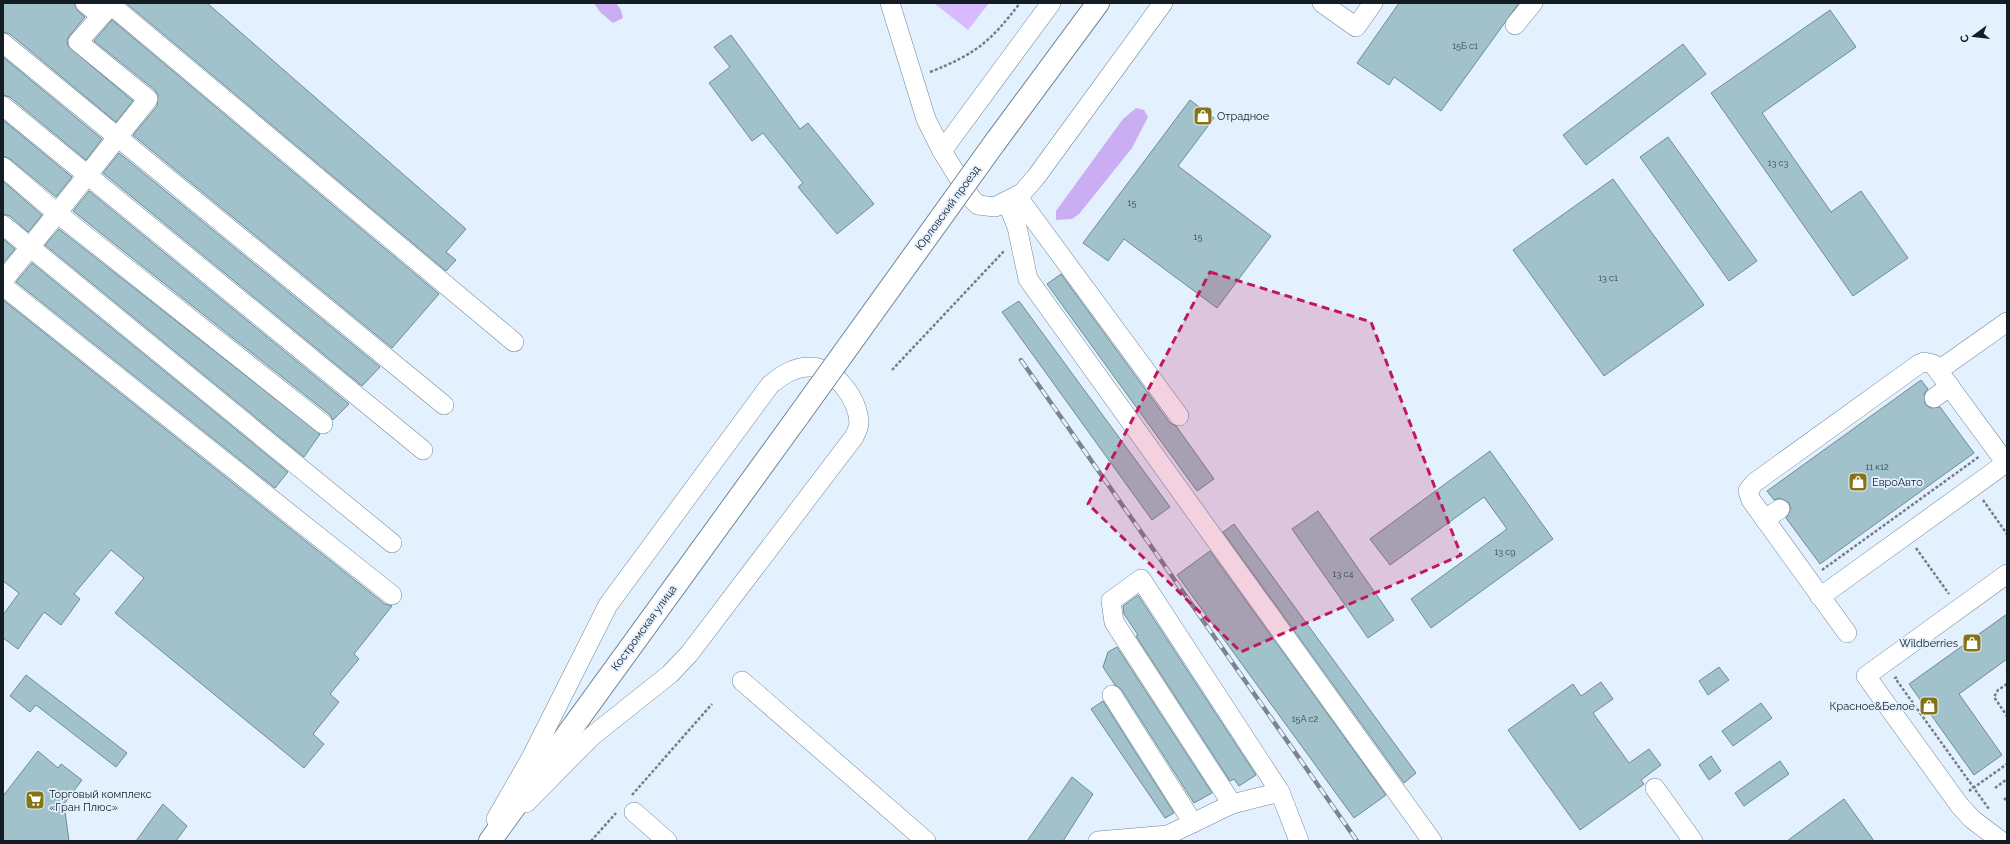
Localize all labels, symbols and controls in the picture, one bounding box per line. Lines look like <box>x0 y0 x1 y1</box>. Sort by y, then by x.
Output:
north arrow <box>1954 16 1994 56</box>
text: С <box>1957 33 1972 44</box>
house number: 15Б с1 <box>1452 41 1478 51</box>
shop icon: Отрадное <box>1192 105 1214 127</box>
place label: Отрадное <box>1217 110 1270 123</box>
house number: 13 с3 <box>1768 158 1789 168</box>
street label: Юрловский проезд <box>913 163 983 253</box>
house number: 15 <box>1128 198 1136 208</box>
house number: 15 <box>1194 232 1202 242</box>
house number: 13 с1 <box>1598 273 1618 283</box>
house number: 11 к12 <box>1865 462 1889 472</box>
shop icon: ЕвроАвто <box>1847 471 1869 493</box>
place label: ЕвроАвто <box>1872 476 1923 489</box>
house number: 13 с9 <box>1494 547 1516 557</box>
house number: 13 с4 <box>1333 569 1353 579</box>
street label: Костромская улица <box>609 583 679 673</box>
shop icon: Wildberries <box>1961 632 1983 654</box>
place label: Wildberries <box>1899 637 1958 650</box>
shop icon: Красное&Белое <box>1918 695 1940 717</box>
place label: Красное&Белое <box>1830 700 1916 713</box>
house number: 15А с2 <box>1292 714 1319 724</box>
place label: Торговый комплекс «Гран Плюс» <box>49 788 152 814</box>
supermarket icon: Торговый комплекс «Гран Плюс» <box>24 789 46 811</box>

